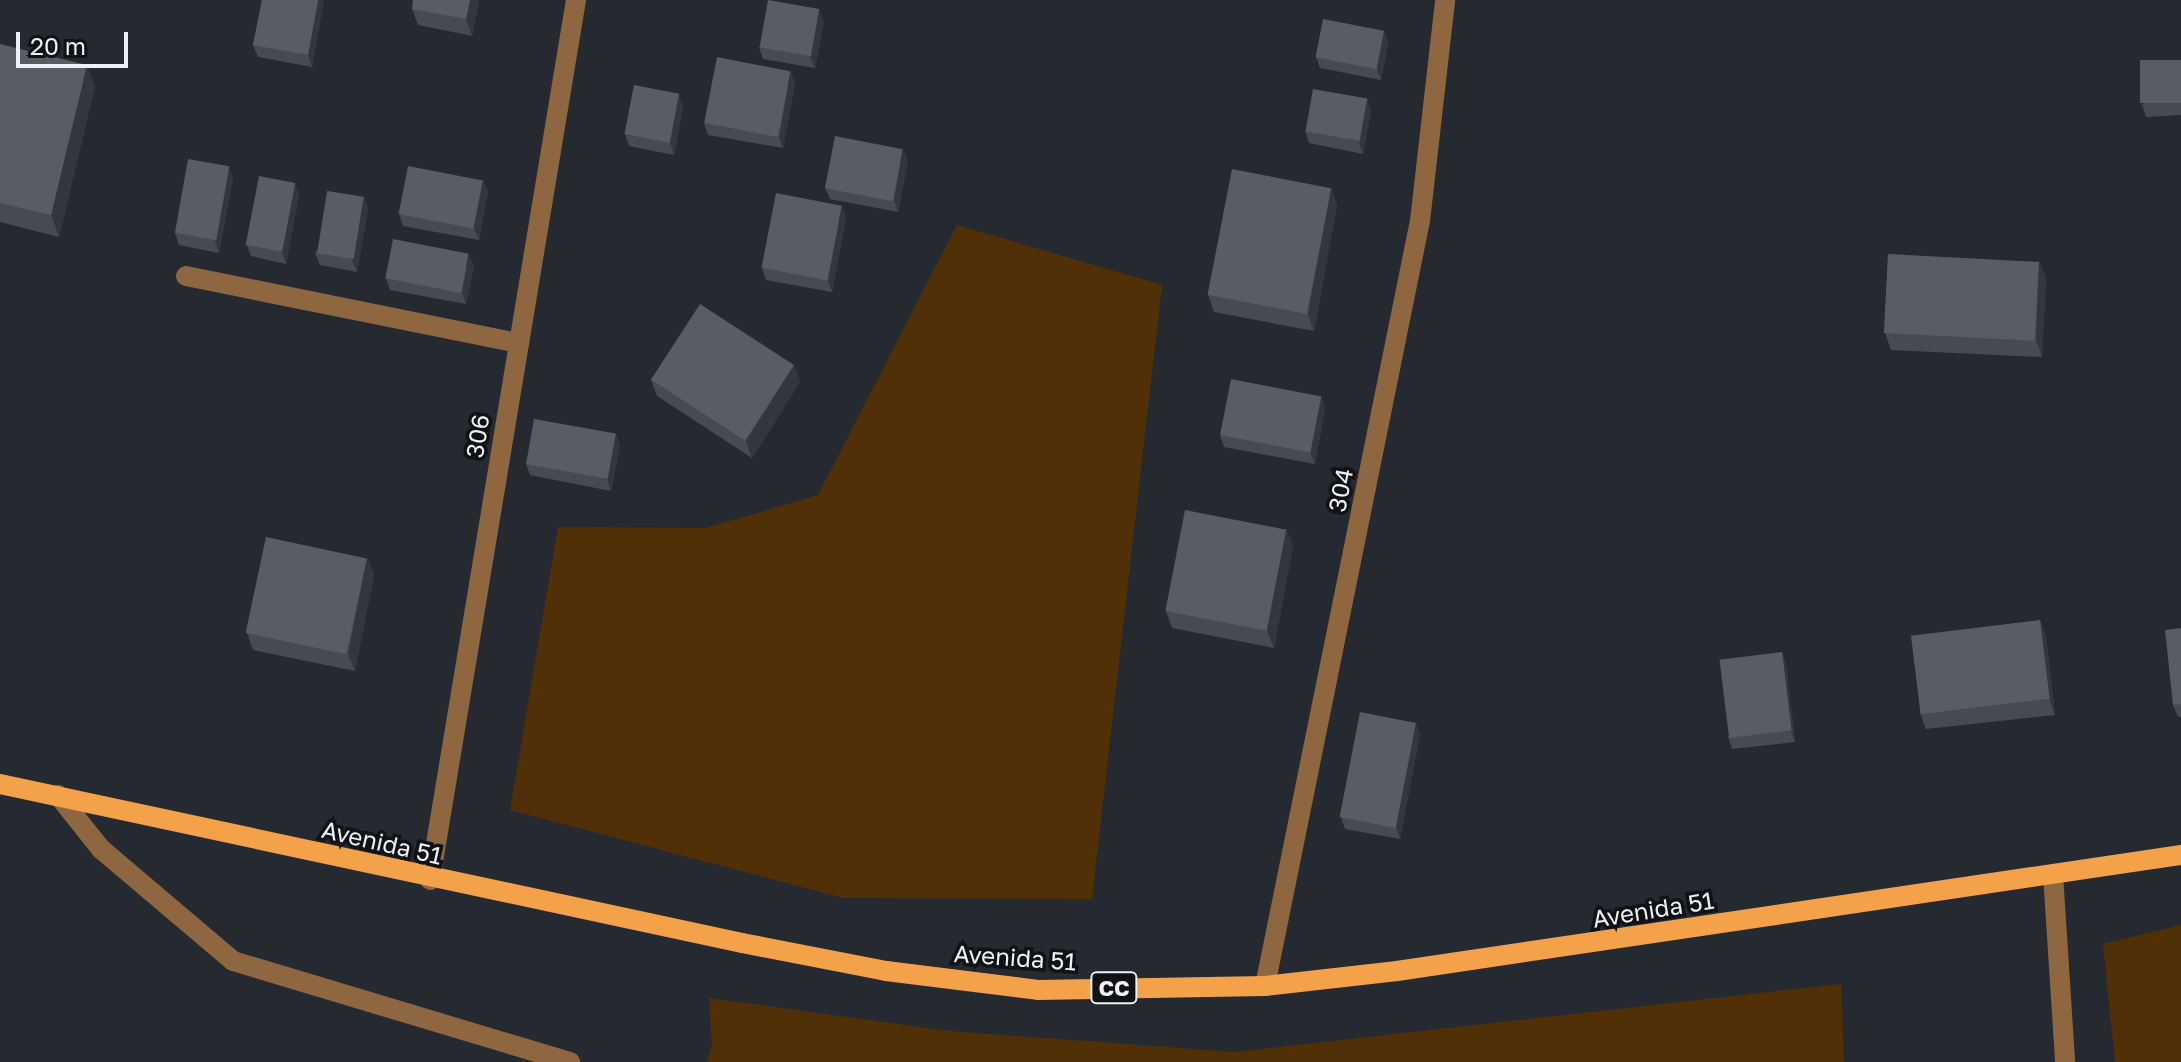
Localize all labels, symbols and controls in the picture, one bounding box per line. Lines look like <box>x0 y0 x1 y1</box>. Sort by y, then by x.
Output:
scale bar <box>20 16 132 66</box>
text: 20 m <box>30 31 86 60</box>
street label: 306 <box>459 412 495 460</box>
street label: 304 <box>1322 466 1358 514</box>
street label: Avenida 51 <box>319 814 445 870</box>
street label: Avenida 51 <box>1590 885 1716 933</box>
street label: Avenida 51 <box>953 938 1077 976</box>
road number: CC <box>1090 970 1138 1006</box>

